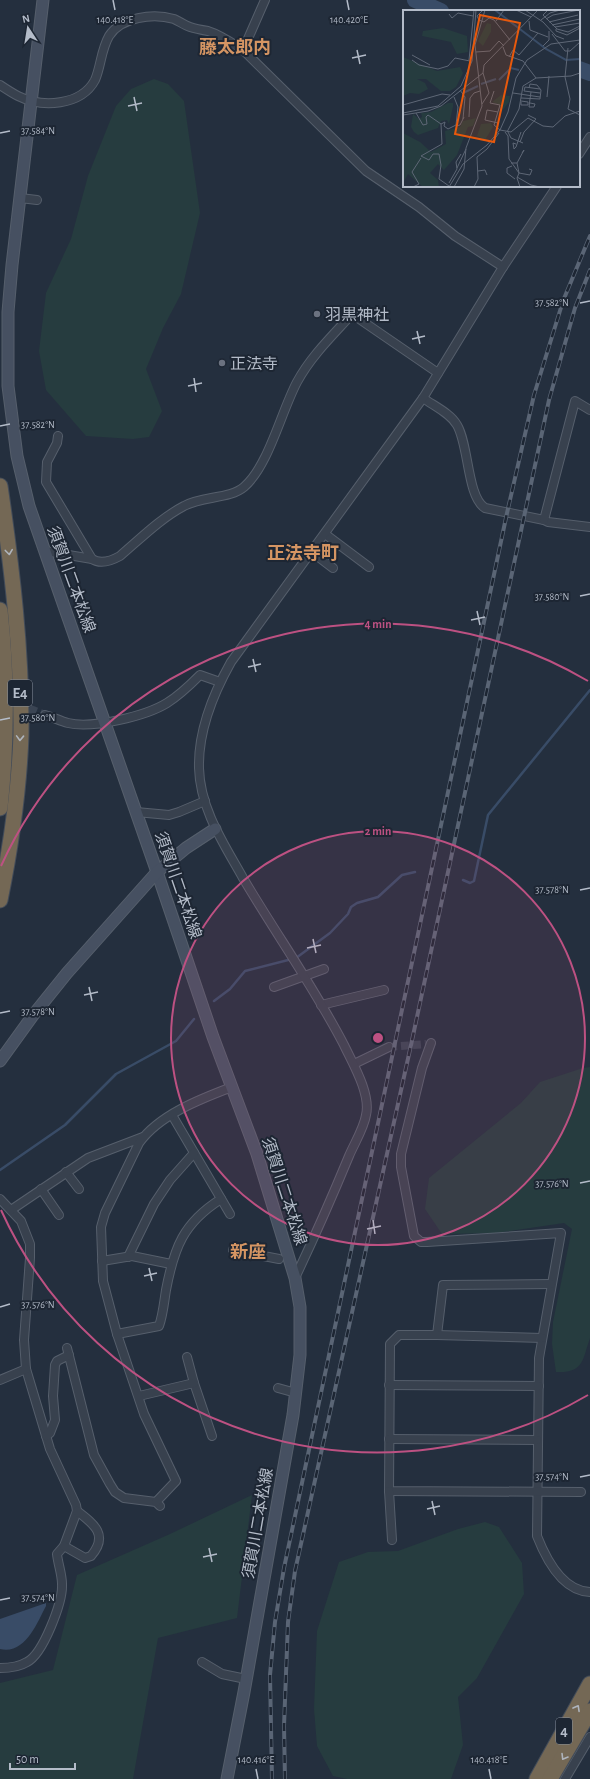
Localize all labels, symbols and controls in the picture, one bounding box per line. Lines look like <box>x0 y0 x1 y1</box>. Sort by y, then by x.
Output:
north arrow <box>8 8 48 48</box>
inset map <box>403 10 580 187</box>
text: N <box>21 13 31 25</box>
text: 140.418°E <box>97 15 133 25</box>
text: 140.420°E <box>330 15 368 25</box>
district label: 藤太郎内 <box>199 38 271 57</box>
text: 37.584°N <box>21 126 55 136</box>
text: 37.582°N <box>535 298 569 308</box>
place label: 羽黒神社 <box>325 307 389 323</box>
marker: 羽黒神社 <box>312 309 322 319</box>
place label: 正法寺 <box>230 356 278 372</box>
marker: 正法寺 <box>217 358 227 368</box>
text: 37.582°N <box>21 420 55 430</box>
street label: 須賀川二本松線 <box>44 524 99 635</box>
district label: 正法寺町 <box>267 544 339 563</box>
one-way arrow <box>4 549 13 555</box>
text: 37.580°N <box>535 592 569 602</box>
text: 4 min <box>364 618 392 630</box>
road number: E4 <box>8 680 32 706</box>
text: 37.580°N <box>21 713 55 723</box>
one-way arrow <box>16 735 25 741</box>
text: 2 min <box>365 825 391 837</box>
street label: 須賀川二本松線 <box>152 829 205 941</box>
text: 37.578°N <box>535 885 569 895</box>
text: 37.578°N <box>21 1007 55 1017</box>
centre of rings <box>371 1031 385 1045</box>
street label: 須賀川二本松線 <box>259 1135 310 1247</box>
text: 37.576°N <box>535 1179 569 1189</box>
district label: 新座 <box>230 1242 266 1262</box>
text: 37.576°N <box>21 1300 55 1310</box>
street label: 須賀川二本松線 <box>239 1466 276 1580</box>
text: 37.574°N <box>535 1472 569 1482</box>
text: 37.574°N <box>21 1593 55 1603</box>
one-way arrow <box>572 1705 579 1712</box>
road number: 4 <box>556 1718 572 1744</box>
scale bar <box>10 1745 75 1771</box>
text: 50 m <box>16 1753 39 1765</box>
one-way arrow <box>562 1753 569 1760</box>
text: 140.416°E <box>238 1755 274 1765</box>
text: 140.418°E <box>471 1755 507 1765</box>

